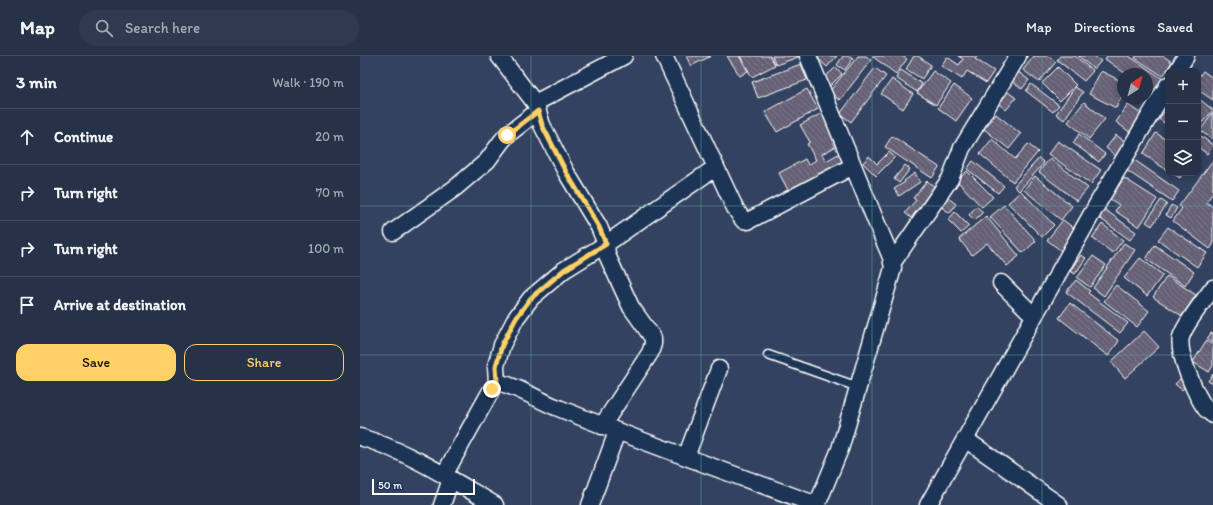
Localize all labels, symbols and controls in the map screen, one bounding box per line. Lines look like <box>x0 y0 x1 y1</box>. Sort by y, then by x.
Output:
search box <box>79 10 359 46</box>
text: Map <box>20 16 55 39</box>
icon: search <box>93 17 115 39</box>
text: Search here <box>125 19 200 37</box>
text: Map <box>1026 19 1052 36</box>
text: Directions <box>1074 19 1135 36</box>
text: Saved <box>1157 19 1193 36</box>
north arrow <box>1117 68 1153 104</box>
map controls <box>1165 68 1201 176</box>
button: + <box>1165 68 1201 104</box>
text: 3 min <box>16 72 57 92</box>
text: Walk · 190 m <box>273 75 344 90</box>
button: − <box>1165 104 1201 140</box>
icon: ahead <box>16 126 38 148</box>
route start <box>498 126 516 144</box>
text: Continue <box>54 128 113 146</box>
text: 20 m <box>315 129 344 144</box>
button: layers <box>1165 140 1201 176</box>
icon: right <box>16 182 38 204</box>
text: Turn right <box>54 184 118 202</box>
text: 70 m <box>316 185 344 200</box>
icon: right <box>16 238 38 260</box>
text: Turn right <box>54 240 118 258</box>
text: 100 m <box>308 241 344 256</box>
icon: arrive <box>16 294 38 316</box>
text: Arrive at destination <box>54 296 186 314</box>
button: Save <box>16 344 176 381</box>
button: Share <box>184 344 344 381</box>
route end <box>483 380 501 398</box>
scale bar <box>372 477 475 496</box>
text: 50 m <box>378 479 402 492</box>

